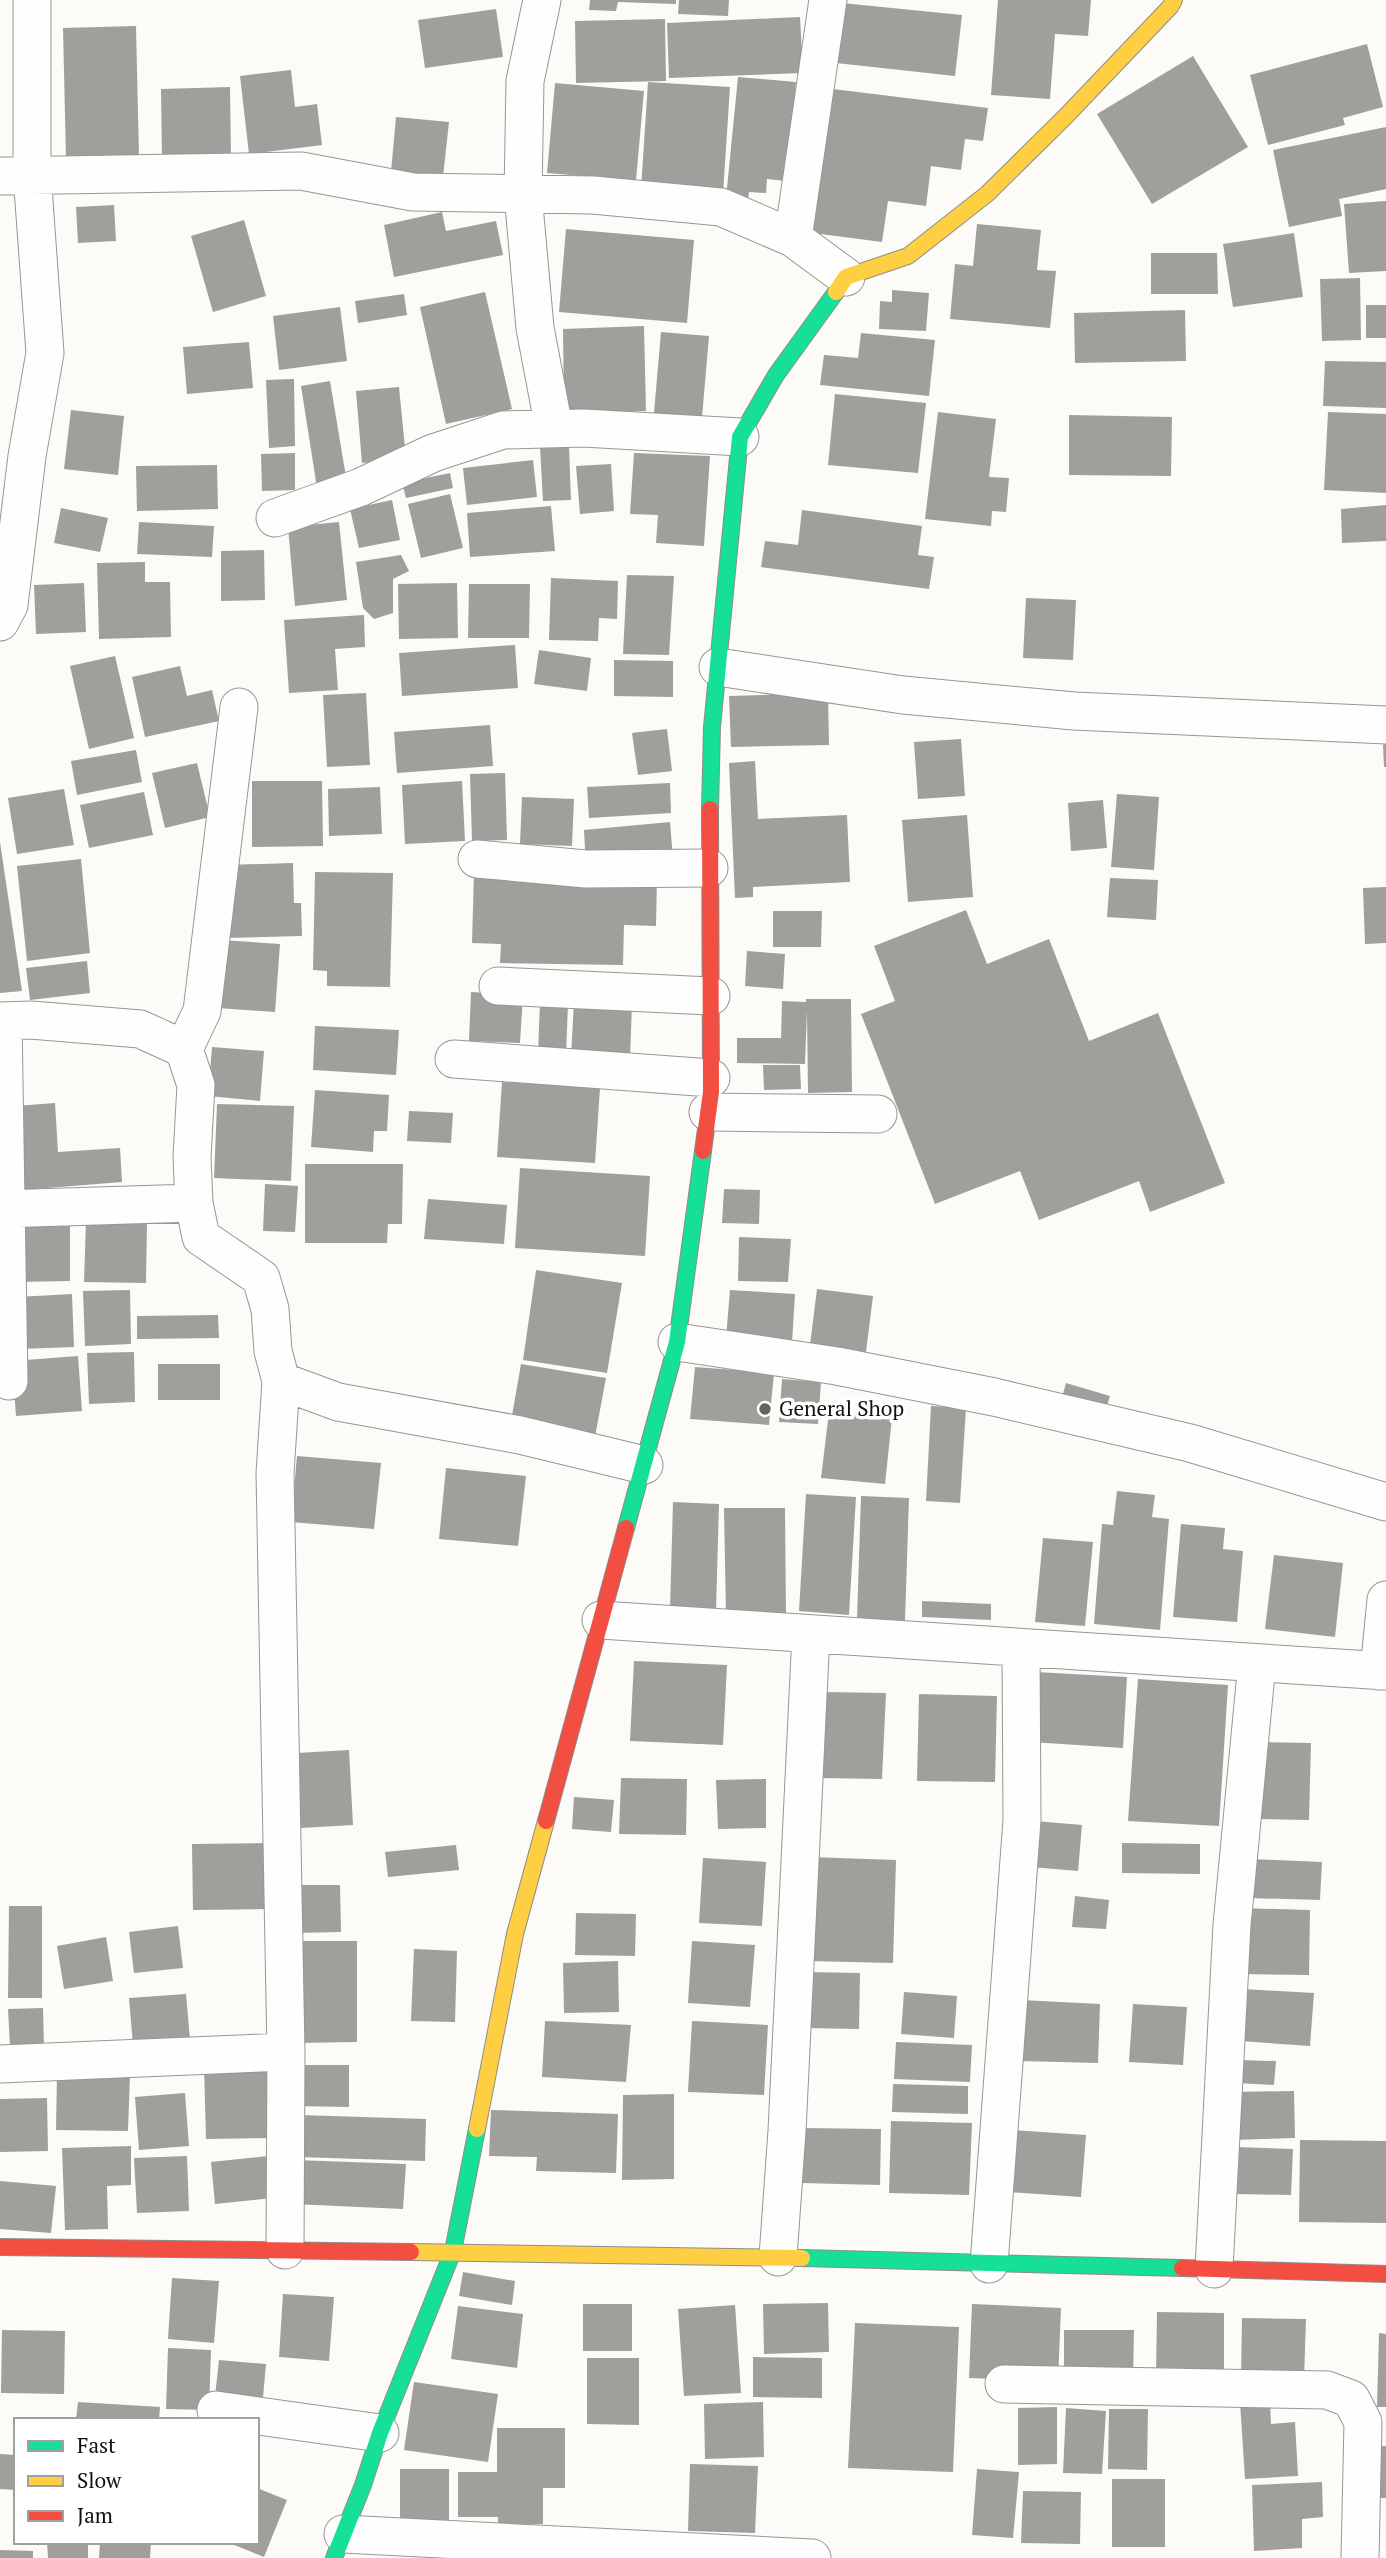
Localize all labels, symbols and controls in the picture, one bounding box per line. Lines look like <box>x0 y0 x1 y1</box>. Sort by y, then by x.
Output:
place label: General Shop <box>779 1394 904 1422</box>
marker: General Shop <box>757 1401 773 1417</box>
legend <box>14 2418 259 2544</box>
text: Fast <box>77 2431 116 2459</box>
text: Slow <box>77 2466 122 2494</box>
text: Jam <box>77 2501 113 2529</box>

